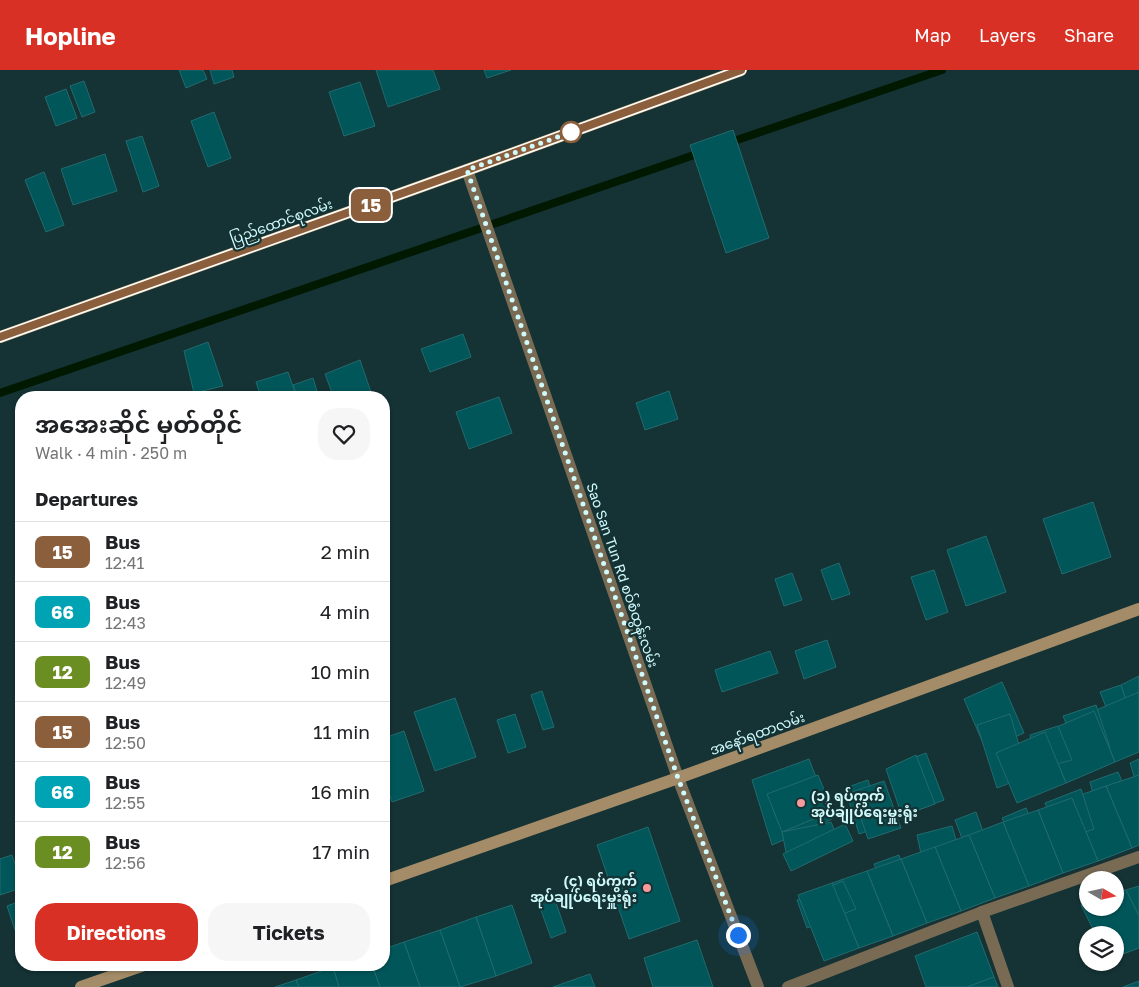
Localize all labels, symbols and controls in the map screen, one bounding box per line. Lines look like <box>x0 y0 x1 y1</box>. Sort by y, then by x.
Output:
text: Hopline <box>25 21 116 50</box>
text: Map <box>914 24 951 46</box>
text: Layers <box>979 24 1036 46</box>
text: Share <box>1064 24 1114 46</box>
unlabelled marker <box>560 121 582 143</box>
line badge: 15 <box>348 189 394 221</box>
street label: ပြည်ထောင်စုလမ်း <box>227 194 336 251</box>
text: 15 <box>361 194 381 216</box>
button: heart <box>318 408 370 460</box>
text: အအေးဆိုင် မှတ်တိုင် <box>35 409 242 438</box>
text: Walk · 4 min · 250 m <box>35 443 187 463</box>
street label: Sao San Tun Rd စဝ်စံထွန်းလမ်း <box>580 480 664 671</box>
text: Departures <box>35 487 138 510</box>
text: Bus <box>105 530 140 553</box>
text: 2 min <box>321 540 370 563</box>
text: 15 <box>52 541 73 563</box>
text: 12:41 <box>105 553 144 573</box>
text: Bus <box>105 590 140 613</box>
text: 4 min <box>320 600 370 623</box>
text: 66 <box>51 601 74 623</box>
text: 12:43 <box>105 613 146 633</box>
text: Bus <box>105 650 140 673</box>
text: 10 min <box>311 660 370 683</box>
text: 12 <box>52 661 73 683</box>
text: 12:49 <box>105 673 146 693</box>
street label: အနော်ရထာလမ်း <box>707 707 808 762</box>
text: Bus <box>105 710 140 733</box>
text: 11 min <box>313 720 370 743</box>
text: 15 <box>52 721 73 743</box>
text: 12:50 <box>105 733 146 753</box>
text: Bus <box>105 770 140 793</box>
text: 16 min <box>311 780 370 803</box>
text: 66 <box>51 781 74 803</box>
place label: (၁) ရပ်ကွက် အုပ်ချုပ်ရေးမှူးရုံး <box>811 786 918 824</box>
text: 12:55 <box>105 793 145 813</box>
marker: (၁) ရပ်ကွက် အုပ်ချုပ်ရေးမှူးရုံး <box>795 797 807 809</box>
text: Bus <box>105 830 140 853</box>
text: 17 min <box>312 840 370 863</box>
text: 12 <box>52 841 73 863</box>
text: 12:56 <box>105 853 146 873</box>
place label: (၄) ရပ်ကွက် အုပ်ချုပ်ရေးမှူးရုံး <box>530 871 637 909</box>
north arrow <box>1079 871 1124 916</box>
map controls <box>1079 871 1124 971</box>
marker: (၄) ရပ်ကွက် အုပ်ချုပ်ရေးမှူးရုံး <box>641 882 653 894</box>
button: Directions <box>35 903 198 961</box>
button: Tickets <box>208 903 370 961</box>
your location <box>726 923 751 948</box>
button: layers <box>1079 926 1124 971</box>

